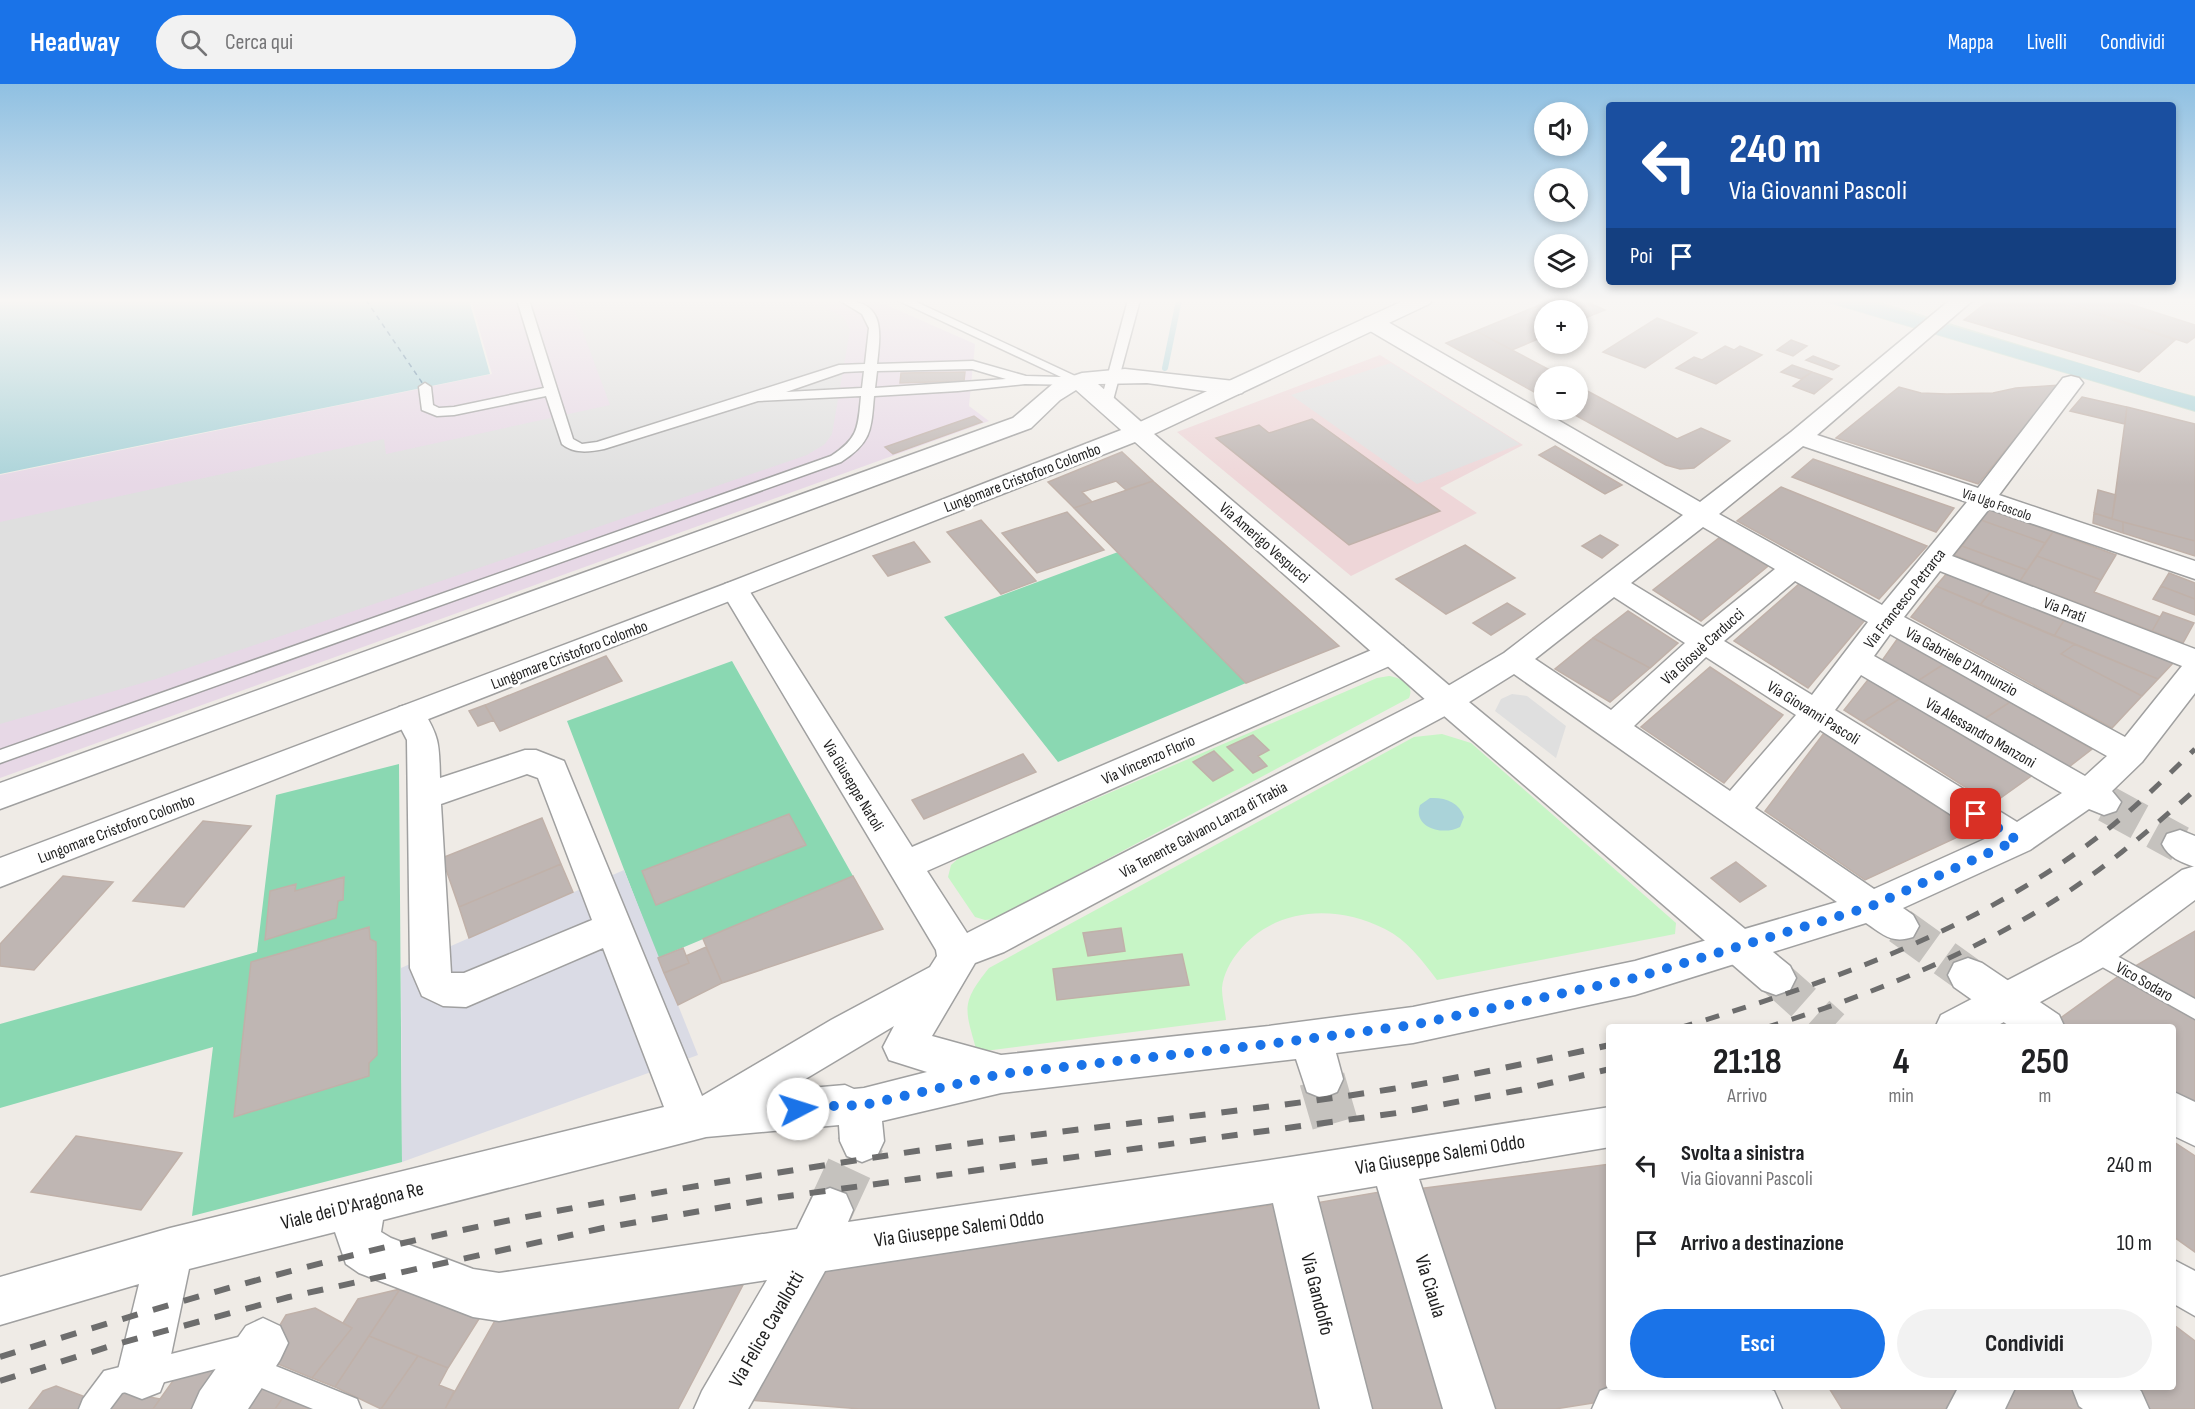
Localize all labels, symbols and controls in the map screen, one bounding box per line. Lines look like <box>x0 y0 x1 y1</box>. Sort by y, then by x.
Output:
search box <box>156 15 576 69</box>
text: Headway <box>30 26 120 59</box>
icon: search <box>177 26 210 59</box>
text: Cerca qui <box>225 29 293 56</box>
text: Mappa <box>1948 30 1994 55</box>
text: Livelli <box>2027 30 2067 55</box>
text: Condividi <box>2100 30 2165 55</box>
map controls <box>1534 102 1588 420</box>
button: sound <box>1534 102 1588 156</box>
text: 240 m <box>1729 124 1821 175</box>
icon: left <box>1630 126 1708 204</box>
button: search <box>1534 168 1588 222</box>
text: Via Giovanni Pascoli <box>1729 175 1907 207</box>
button: layers <box>1534 234 1588 288</box>
icon: arrive <box>1665 240 1698 273</box>
text: Poi <box>1630 243 1653 270</box>
button: + <box>1534 300 1588 354</box>
button: − <box>1534 366 1588 420</box>
street label: Lungomare Cristoforo Colombo <box>941 440 1104 517</box>
street label: Via Ugo Foscolo <box>1960 485 2034 524</box>
street label: Via Amerigo Vespucci <box>1215 499 1313 588</box>
street label: Via Francesco Petrarca <box>1860 545 1950 653</box>
street label: Via Prati <box>2041 594 2088 627</box>
street label: Via Giosuè Carducci <box>1658 605 1748 689</box>
street label: Lungomare Cristoforo Colombo <box>488 617 651 694</box>
street label: Via Gabriele D'Annunzio <box>1902 624 2021 701</box>
street label: Via Giovanni Pascoli <box>1763 677 1863 749</box>
street label: Via Alessandro Manzoni <box>1922 694 2039 773</box>
street label: Via Vincenzo Florio <box>1099 731 1198 789</box>
street label: Via Giuseppe Natoli <box>818 737 887 835</box>
street label: Via Tenente Galvano Lanza di Trabia <box>1117 778 1291 883</box>
pin <box>1950 788 2001 839</box>
street label: Lungomare Cristoforo Colombo <box>35 791 198 868</box>
icon: arrive <box>1959 797 1992 830</box>
street label: Vico Sodaro <box>2112 958 2176 1006</box>
text: 21:18 <box>1713 1041 1782 1084</box>
text: 4 <box>1893 1041 1910 1084</box>
text: 250 <box>2021 1041 2069 1084</box>
position arrow <box>766 1077 830 1141</box>
text: Arrivo <box>1727 1084 1767 1108</box>
text: min <box>1889 1084 1914 1108</box>
text: m <box>2038 1084 2051 1108</box>
street label: Via Giuseppe Salemi Oddo <box>1354 1130 1527 1180</box>
text: Svolta a sinistra <box>1681 1140 1804 1167</box>
icon: left <box>1630 1149 1663 1182</box>
text: 240 m <box>2106 1152 2152 1179</box>
text: Via Giovanni Pascoli <box>1681 1167 1813 1191</box>
street label: Viale dei D'Aragona Re <box>278 1177 426 1235</box>
street label: Via Giuseppe Salemi Oddo <box>873 1205 1046 1253</box>
icon: arrive <box>1630 1227 1663 1260</box>
text: Arrivo a destinazione <box>1681 1230 1844 1257</box>
text: 10 m <box>2117 1230 2152 1257</box>
street label: Via Gandolfo <box>1295 1251 1339 1338</box>
street label: Via Ciaula <box>1409 1252 1451 1321</box>
street label: Via Felice Cavallotti <box>724 1267 810 1392</box>
button: Esci <box>1630 1309 1885 1378</box>
button: Condividi <box>1897 1309 2152 1378</box>

